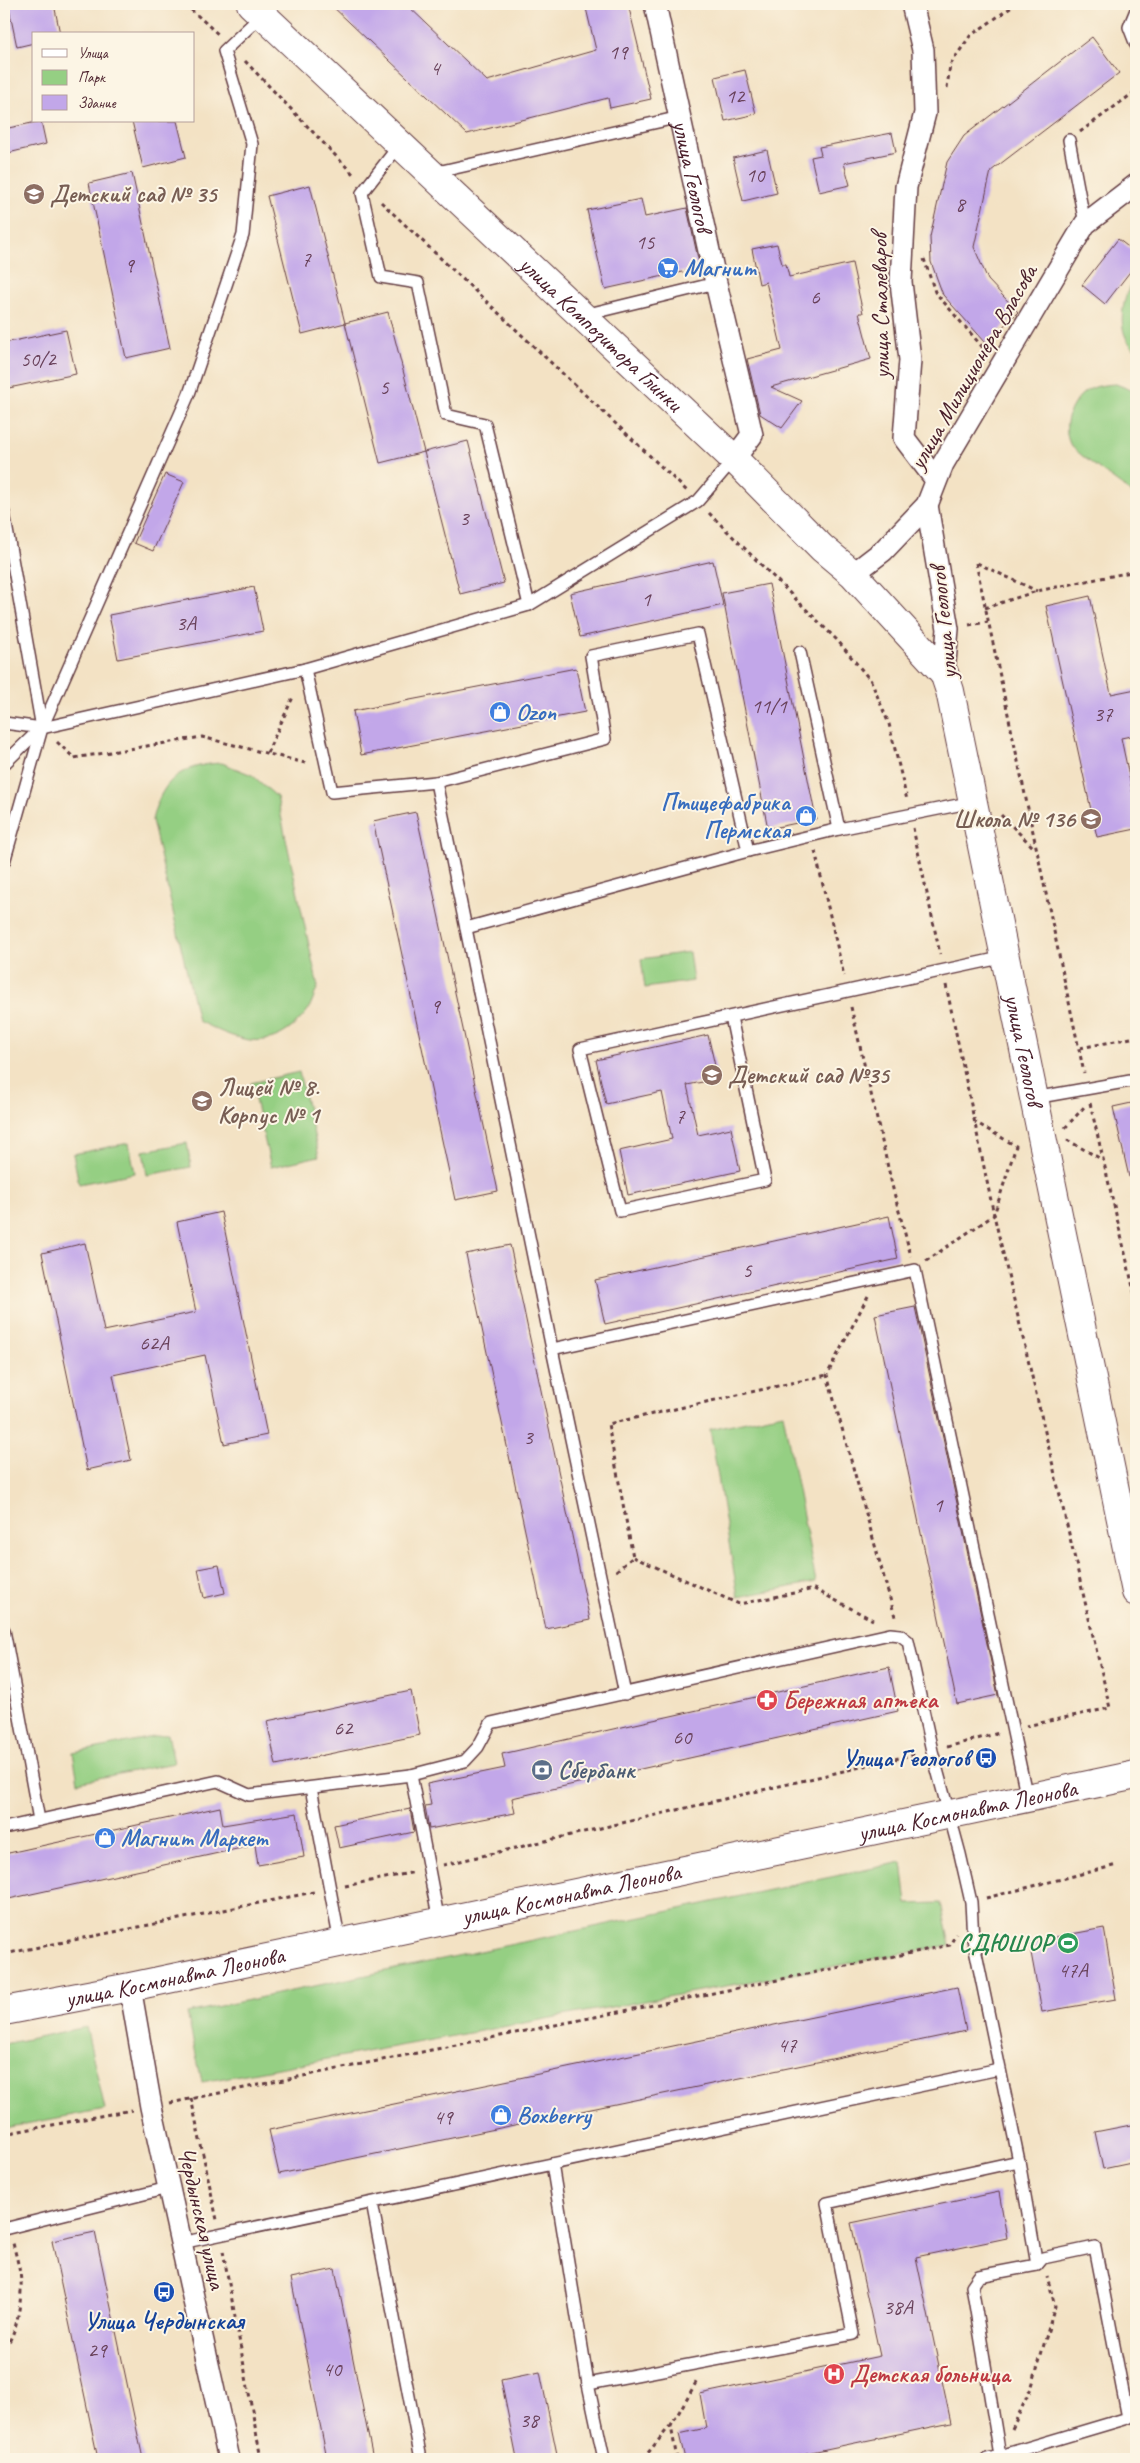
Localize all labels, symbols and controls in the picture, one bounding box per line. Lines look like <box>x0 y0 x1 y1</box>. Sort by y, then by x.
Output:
legend <box>32 32 195 122</box>
house number: 19 <box>609 39 629 65</box>
text: Улица <box>78 44 109 63</box>
house number: 4 <box>430 55 442 81</box>
text: Парк <box>78 68 106 87</box>
house number: 12 <box>726 83 746 109</box>
text: Здание <box>78 94 117 113</box>
street label: улица Геологов <box>665 115 720 238</box>
house number: 10 <box>746 162 766 188</box>
place label: Детский сад № 35 <box>50 179 219 209</box>
school or university icon: Детский сад № 35 <box>22 182 46 206</box>
house number: 8 <box>955 191 967 217</box>
street label: улица Сталеваров <box>864 227 896 381</box>
house number: 15 <box>636 229 656 255</box>
house number: 7 <box>301 246 312 272</box>
street label: улица Композитора Глинки <box>512 248 691 419</box>
house number: 9 <box>124 252 135 278</box>
place label: Магнит <box>684 253 757 283</box>
supermarket icon: Магнит <box>656 256 680 280</box>
street label: улица Милиционера Власова <box>901 257 1045 476</box>
house number: 6 <box>810 284 820 310</box>
house number: 50/2 <box>20 346 57 372</box>
house number: 5 <box>379 374 390 400</box>
house number: 3 <box>459 505 470 531</box>
street label: улица Геологов <box>922 561 964 683</box>
house number: 1 <box>641 586 652 612</box>
house number: 3А <box>176 610 197 636</box>
house number: 11/1 <box>751 693 788 719</box>
place label: Ozon <box>516 697 557 727</box>
shop icon: Ozon <box>488 700 512 724</box>
house number: 37 <box>1094 701 1114 727</box>
place label: Птицефабрика Пермская <box>661 787 792 845</box>
shop icon: Птицефабрика Пермская <box>794 804 818 828</box>
place label: Школа № 136 <box>953 804 1077 834</box>
school or university icon: Школа № 136 <box>1079 807 1103 831</box>
street label: улица Геологов <box>998 989 1051 1112</box>
house number: 9 <box>430 993 441 1019</box>
place label: Детский сад №35 <box>728 1060 891 1090</box>
school or university icon: Детский сад №35 <box>700 1063 724 1087</box>
place label: Лицей № 8. Корпус № 1 <box>218 1072 322 1130</box>
school or university icon: Лицей № 8. Корпус № 1 <box>190 1089 214 1113</box>
house number: 7 <box>675 1103 686 1129</box>
house number: 5 <box>742 1257 753 1283</box>
house number: 62А <box>139 1330 170 1356</box>
house number: 3 <box>523 1424 534 1450</box>
house number: 1 <box>933 1492 944 1518</box>
place label: Бережная аптека <box>783 1685 939 1715</box>
pharmacy icon: Бережная аптека <box>755 1688 779 1712</box>
house number: 62 <box>334 1715 354 1741</box>
house number: 60 <box>673 1724 693 1750</box>
place label: Улица Геологов <box>842 1743 974 1773</box>
bus stop icon: Улица Геологов <box>974 1746 998 1770</box>
place label: Сбербанк <box>558 1755 637 1785</box>
bank icon: Сбербанк <box>530 1758 554 1782</box>
street label: улица Космонавта Леонова <box>853 1773 1081 1849</box>
place label: Магнит Маркет <box>121 1823 269 1853</box>
shop icon: Магнит Маркет <box>93 1826 117 1850</box>
street label: улица Космонавта Леонова <box>457 1856 684 1932</box>
place label: СДЮШОР <box>959 1928 1056 1958</box>
sports icon: СДЮШОР <box>1056 1931 1080 1955</box>
street label: улица Космонавта Леонова <box>61 1940 288 2014</box>
house number: 47А <box>1058 1957 1089 1983</box>
house number: 47 <box>778 2032 798 2058</box>
place label: Boxberry <box>517 2100 592 2130</box>
shop icon: Boxberry <box>489 2103 513 2127</box>
house number: 49 <box>434 2104 454 2130</box>
street label: Чердынская улица <box>171 2144 233 2293</box>
bus stop icon: Улица Чердынская <box>152 2280 176 2304</box>
house number: 38А <box>883 2294 914 2320</box>
place label: Улица Чердынская <box>84 2306 246 2336</box>
house number: 29 <box>88 2337 108 2363</box>
house number: 40 <box>323 2356 343 2382</box>
place label: Детская больница <box>850 2359 1013 2389</box>
hospital icon: Детская больница <box>822 2362 846 2386</box>
house number: 38 <box>520 2407 541 2433</box>

